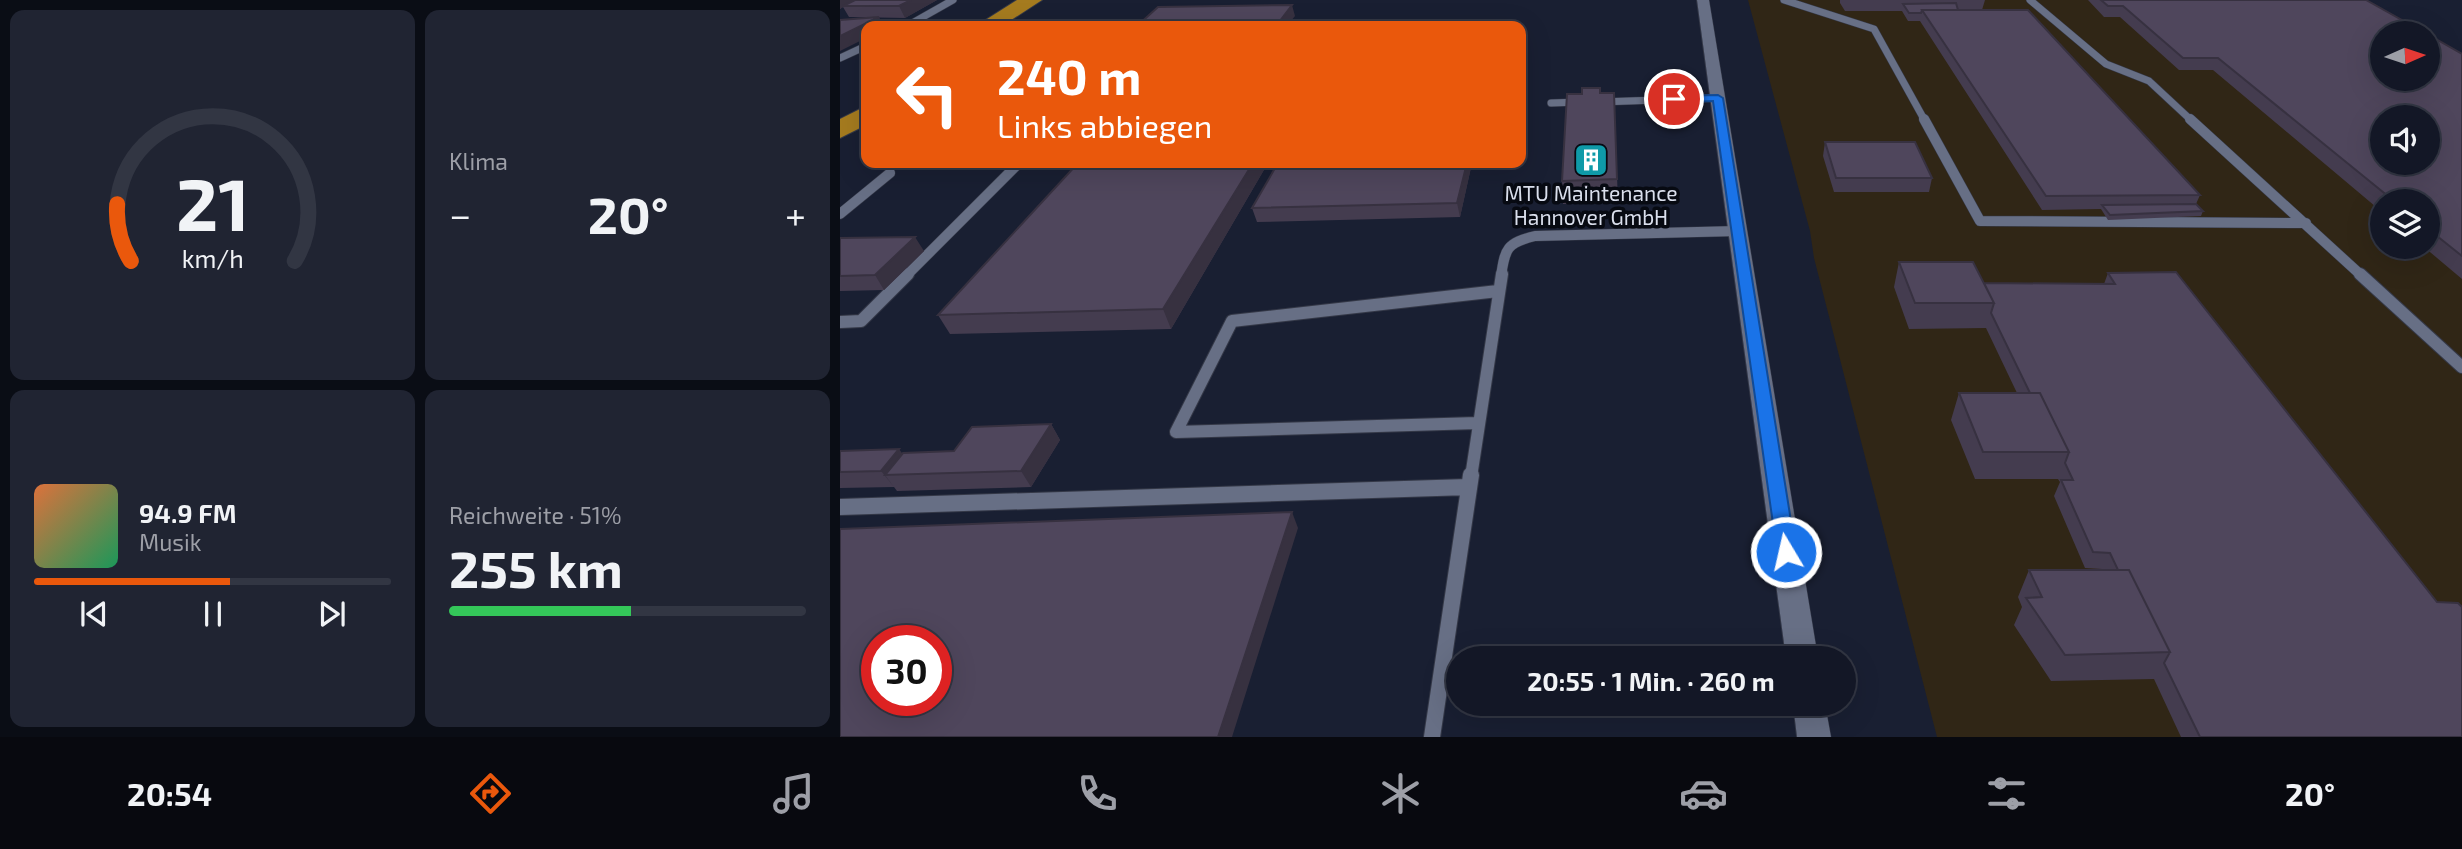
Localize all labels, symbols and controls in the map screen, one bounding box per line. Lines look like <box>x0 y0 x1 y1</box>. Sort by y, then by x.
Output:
north arrow <box>2370 21 2440 91</box>
map controls <box>2370 21 2440 259</box>
text: 240 m <box>997 46 1141 105</box>
icon: left <box>882 49 973 140</box>
pin <box>1644 69 1704 129</box>
icon: arrive <box>1655 80 1693 118</box>
button: sound <box>2370 105 2440 175</box>
text: Links abbiegen <box>997 106 1212 144</box>
building icon: MTU Maintenance Hannover GmbH <box>1572 141 1610 179</box>
text: Klima <box>449 147 508 175</box>
text: 21 <box>176 158 249 246</box>
place label: MTU Maintenance Hannover GmbH <box>1504 180 1678 229</box>
text: 20° <box>588 182 669 244</box>
button: layers <box>2370 189 2440 259</box>
text: − <box>449 191 471 237</box>
text: + <box>785 191 806 237</box>
text: km/h <box>181 243 244 273</box>
text: 94.9 FM <box>139 497 236 528</box>
text: Reichweite · 51% <box>449 501 622 529</box>
position arrow <box>1749 515 1823 589</box>
text: Musik <box>139 528 201 556</box>
text: 255 km <box>449 536 623 598</box>
icon: previous <box>75 595 113 633</box>
icon: pause <box>194 595 232 633</box>
icon: next <box>313 595 351 633</box>
speed limit sign: 30 <box>861 625 952 716</box>
text: 20:55 · 1 Min. · 260 m <box>1527 665 1775 696</box>
icon: directions <box>466 769 515 818</box>
icon: music <box>769 769 818 818</box>
icon: phone <box>1073 769 1122 818</box>
icon: climate <box>1376 769 1425 818</box>
icon: car <box>1679 769 1728 818</box>
icon: filters <box>1982 769 2031 818</box>
text: 20:54 <box>127 774 212 812</box>
text: 20° <box>2285 774 2335 812</box>

